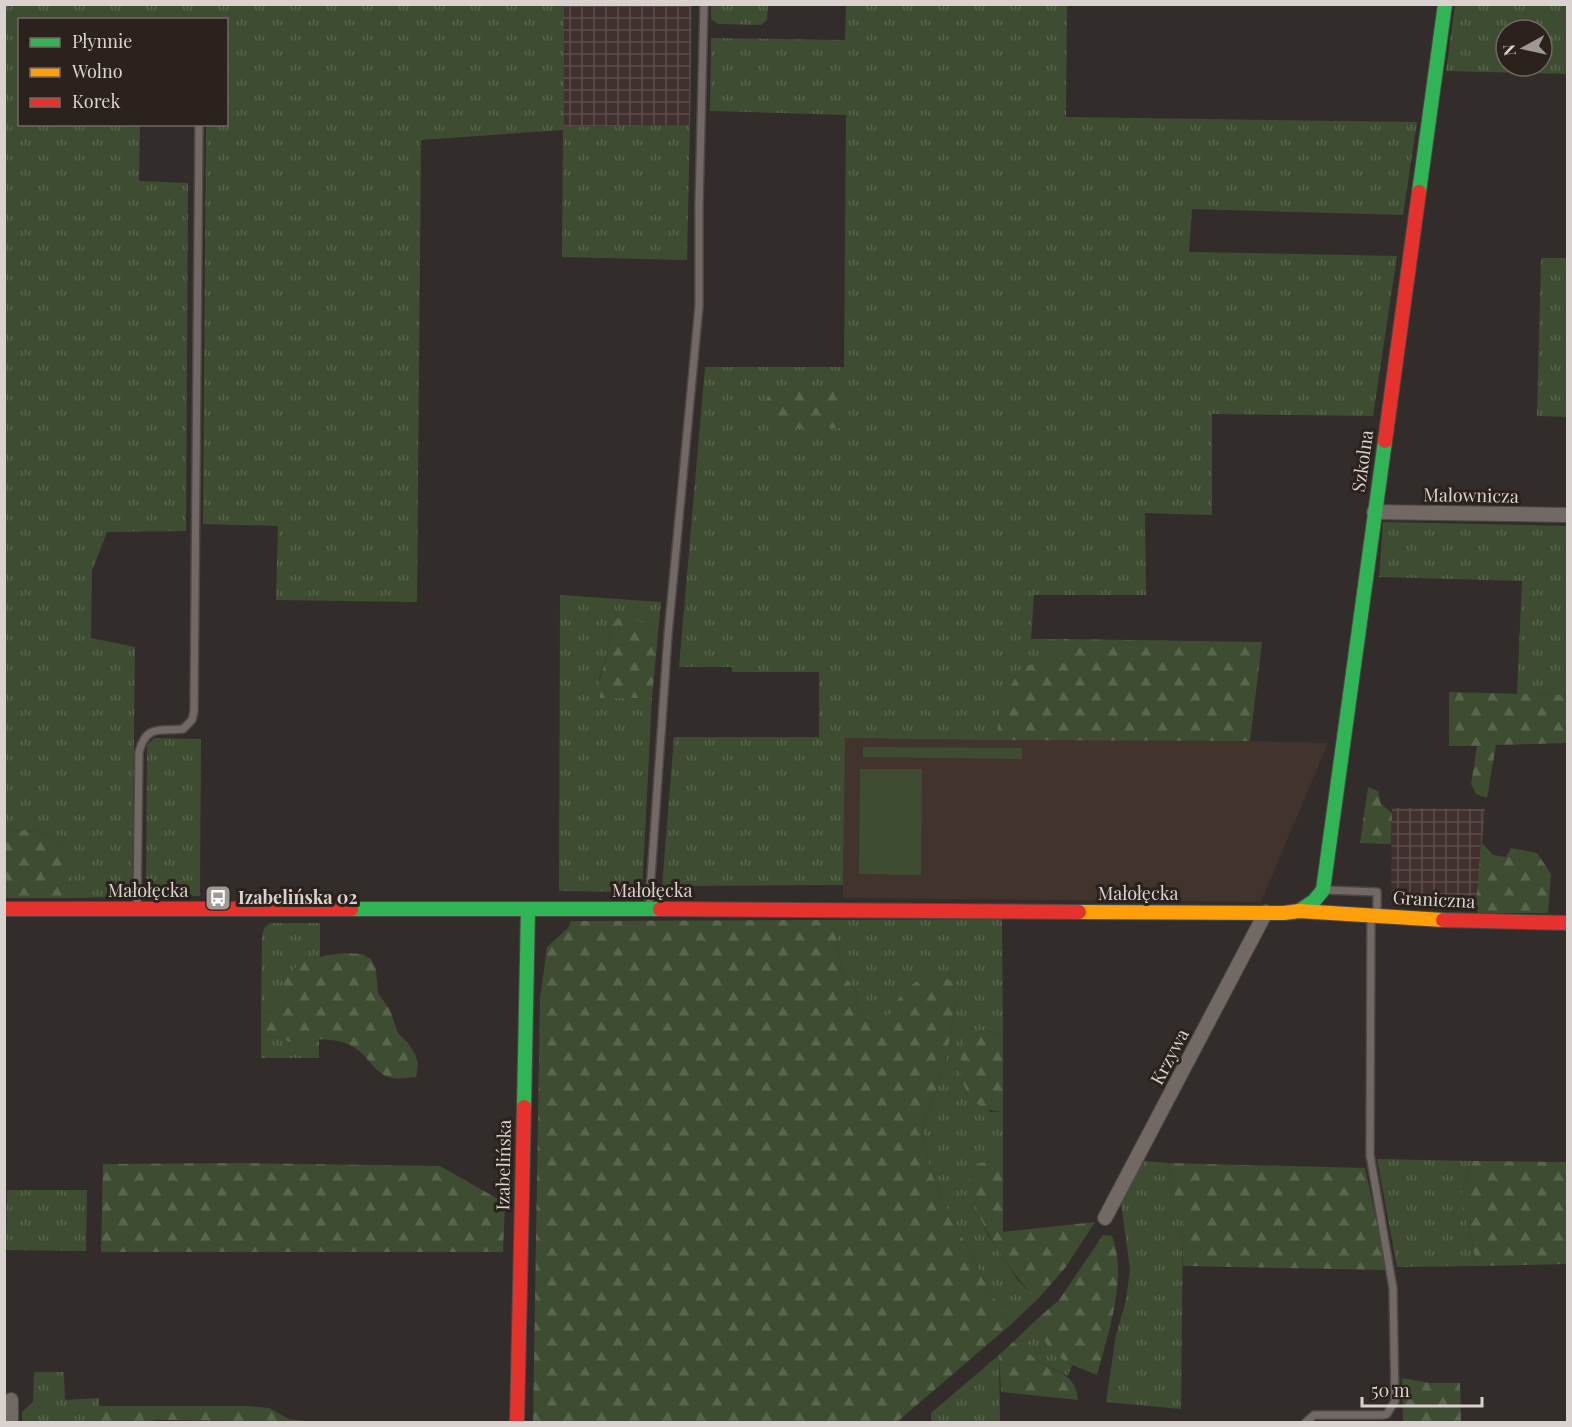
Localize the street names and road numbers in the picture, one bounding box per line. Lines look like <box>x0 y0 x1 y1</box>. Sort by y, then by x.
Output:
street label: Szkolna <box>1346 428 1378 493</box>
street label: Malownicza <box>1423 482 1519 508</box>
street label: Małołęcka <box>108 878 188 902</box>
street label: Małołęcka <box>612 878 692 902</box>
street label: Małołęcka <box>1098 881 1178 905</box>
street label: Graniczna <box>1392 885 1476 913</box>
street label: Krzywa <box>1144 1024 1194 1089</box>
street label: Izabelińska <box>490 1119 516 1211</box>

